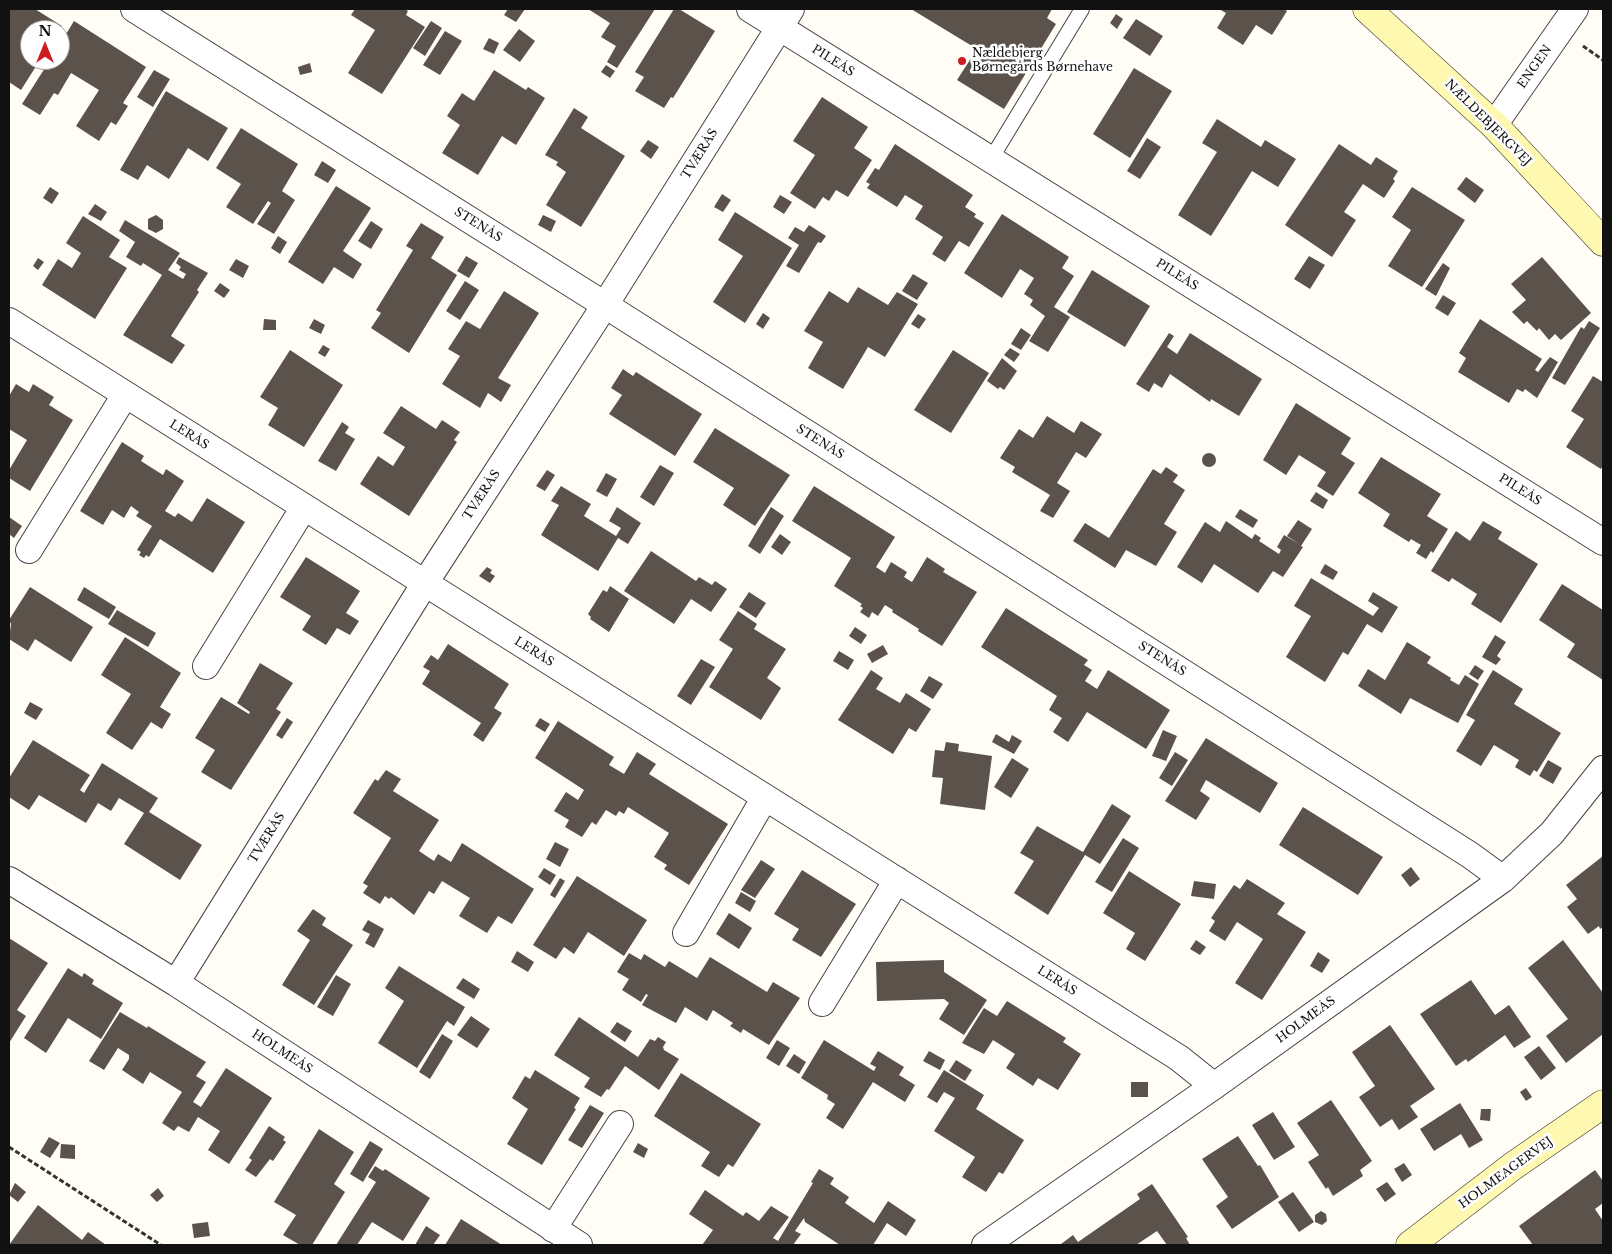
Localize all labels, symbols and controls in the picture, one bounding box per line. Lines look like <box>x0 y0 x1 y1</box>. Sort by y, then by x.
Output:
north arrow <box>20 20 70 70</box>
text: N <box>38 22 52 40</box>
street label: PILEÅS <box>809 42 857 80</box>
street label: ENGEN <box>1515 43 1555 91</box>
place label: Nældebjerg Børnegårds Børnehave <box>972 47 1113 75</box>
marker: Nældebjerg Børnegårds Børnehave <box>956 55 968 67</box>
street label: NÆLDEBJERGVEJ <box>1442 77 1534 169</box>
street label: TVÆRÅS <box>679 126 721 182</box>
street label: STENÅS <box>451 205 505 245</box>
street label: PILEÅS <box>1153 256 1201 294</box>
street label: LERÅS <box>167 417 211 453</box>
street label: STENÅS <box>793 422 847 462</box>
street label: TVÆRÅS <box>460 467 504 523</box>
street label: PILEÅS <box>1496 471 1544 509</box>
street label: LERÅS <box>512 634 556 670</box>
street label: STENÅS <box>1135 639 1189 679</box>
street label: TVÆRÅS <box>246 810 288 866</box>
street label: LERÅS <box>1035 963 1079 999</box>
street label: HOLMEÅS <box>1274 994 1338 1046</box>
street label: HOLMEÅS <box>249 1027 315 1077</box>
street label: HOLMEAGERVEJ <box>1456 1134 1556 1212</box>

